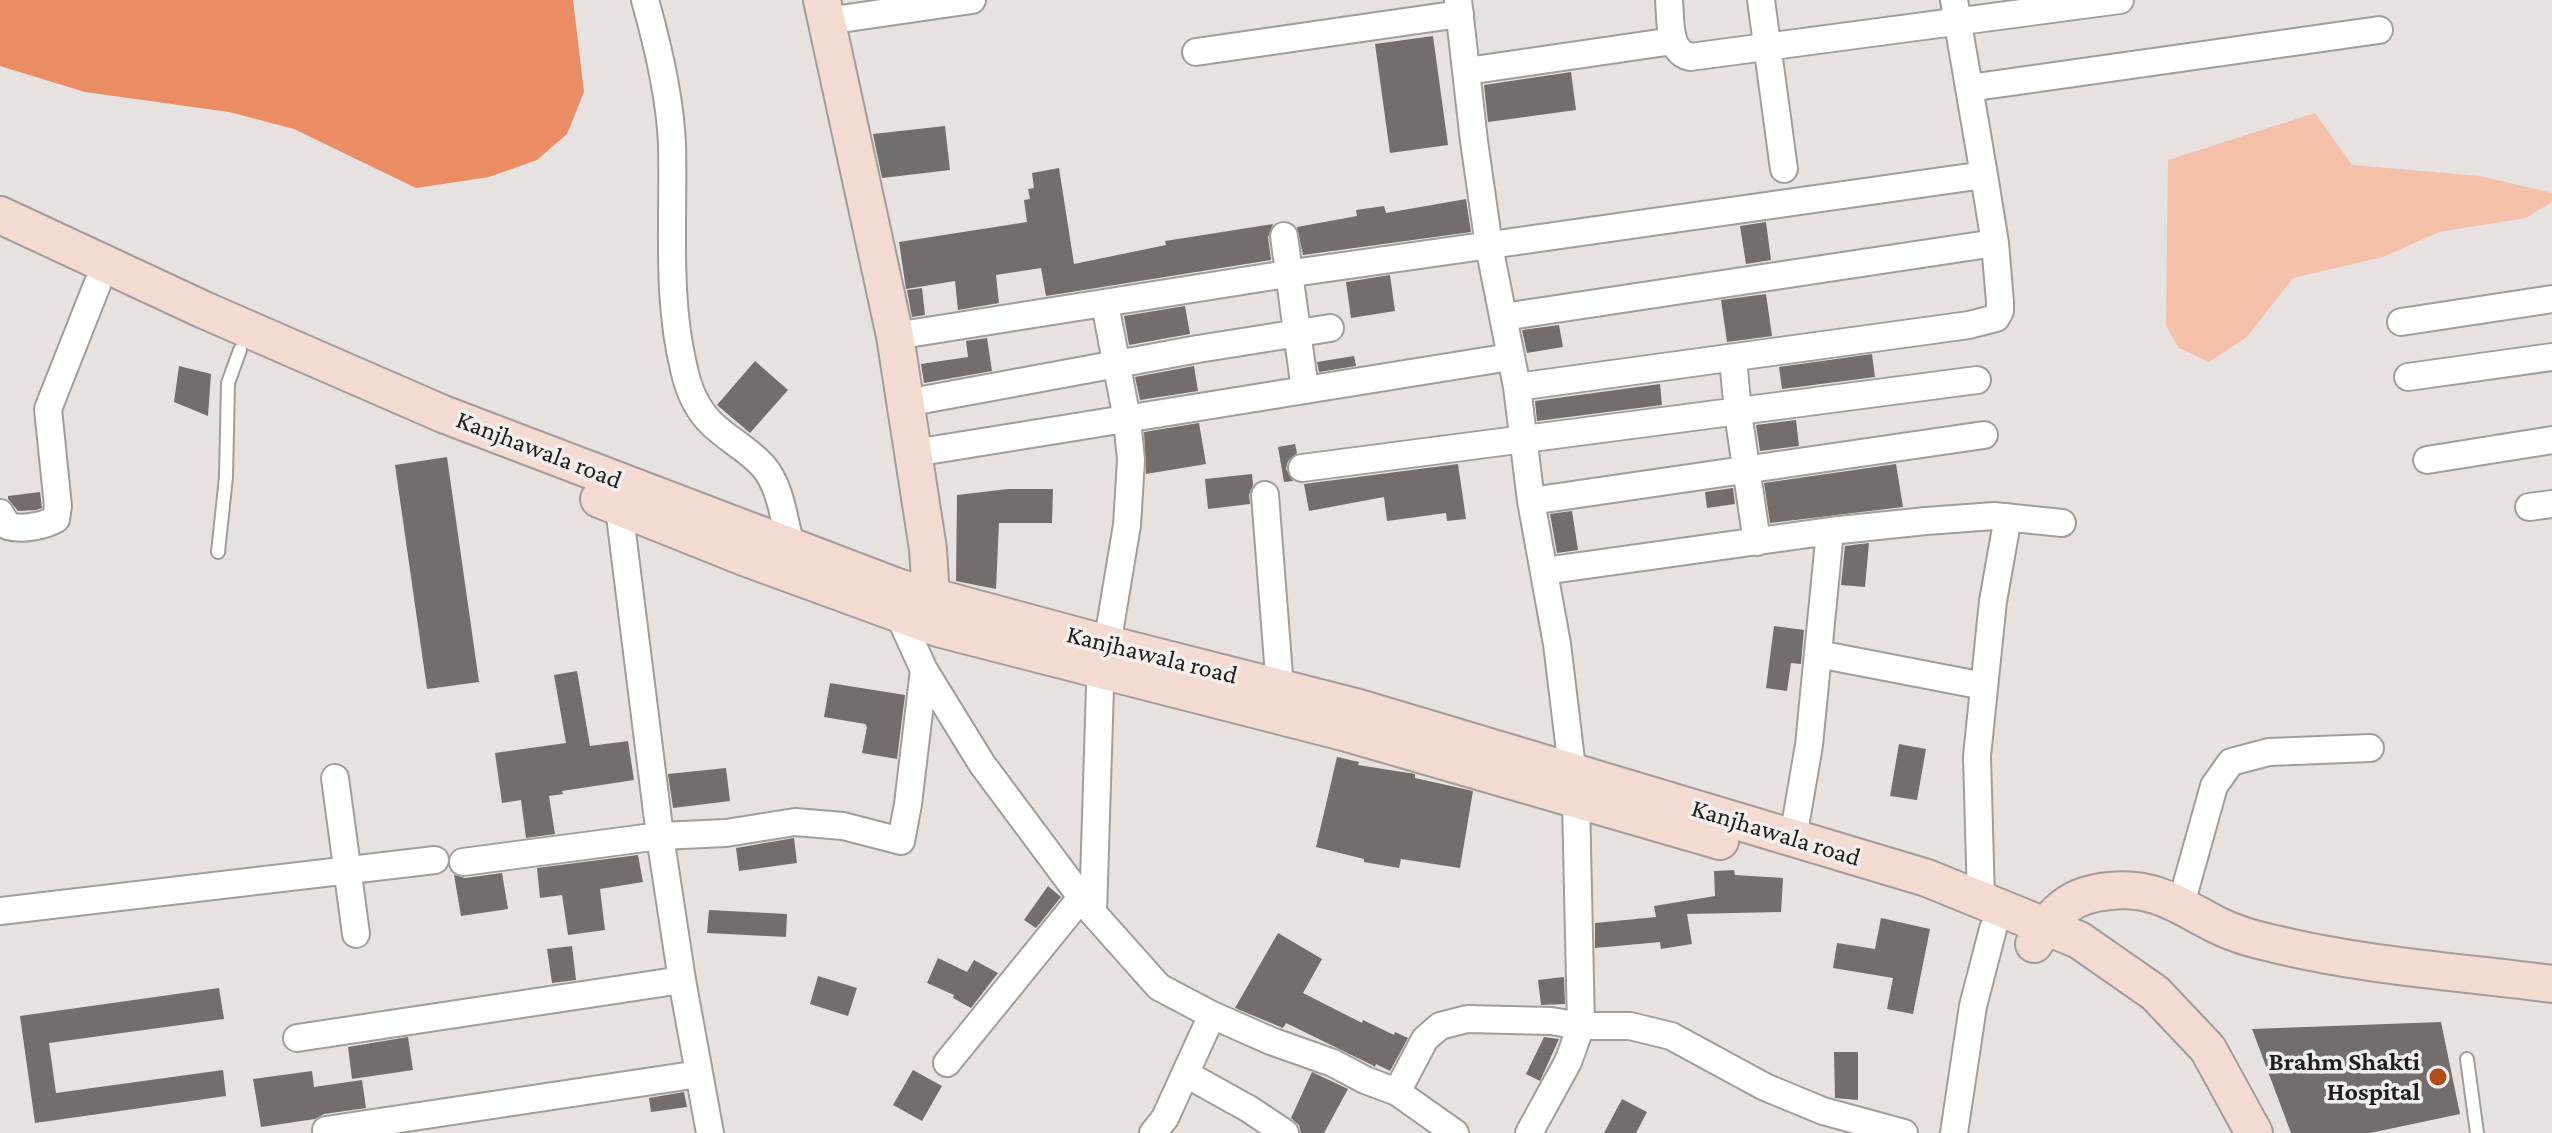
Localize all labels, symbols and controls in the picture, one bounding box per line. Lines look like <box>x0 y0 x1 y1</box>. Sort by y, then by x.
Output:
street label: Kanjhawala road <box>452 404 626 496</box>
street label: Kanjhawala road <box>1063 619 1241 691</box>
street label: Kanjhawala road <box>1688 793 1864 873</box>
place label: Brahm Shakti Hospital <box>2269 1046 2420 1108</box>
marker: Brahm Shakti Hospital <box>2427 1066 2449 1088</box>

